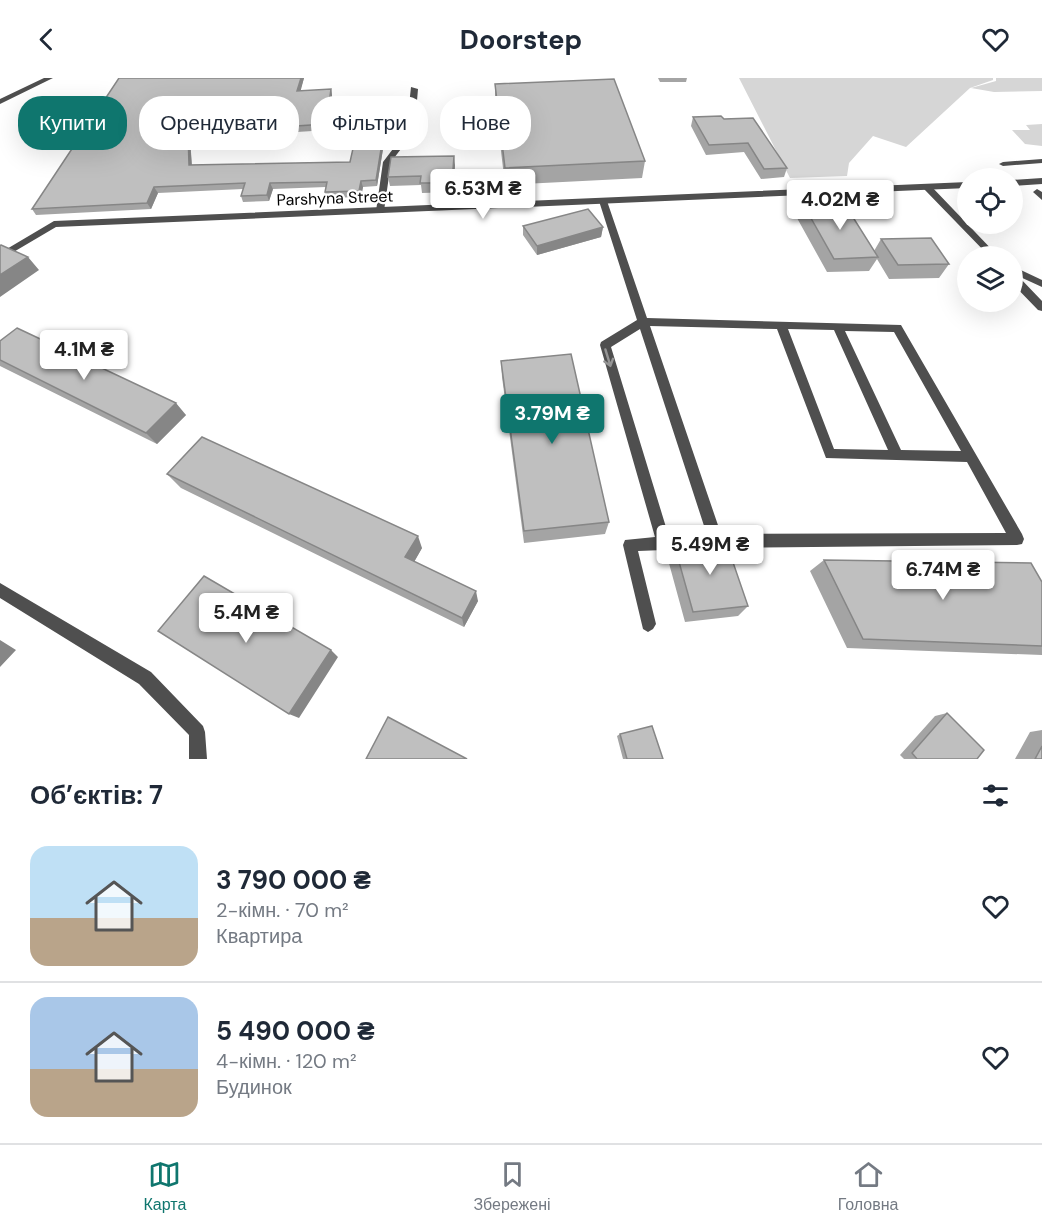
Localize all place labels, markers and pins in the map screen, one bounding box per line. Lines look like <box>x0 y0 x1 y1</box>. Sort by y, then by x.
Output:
pin: 6.53M ₴ <box>428 169 538 220</box>
pin: 4.02M ₴ <box>785 180 895 231</box>
pin: 4.1M ₴ <box>35 330 133 381</box>
pin: 3.79M ₴ <box>497 394 607 445</box>
pin: 5.49M ₴ <box>655 525 765 576</box>
pin: 6.74M ₴ <box>888 550 998 601</box>
pin: 5.4M ₴ <box>197 593 295 644</box>

